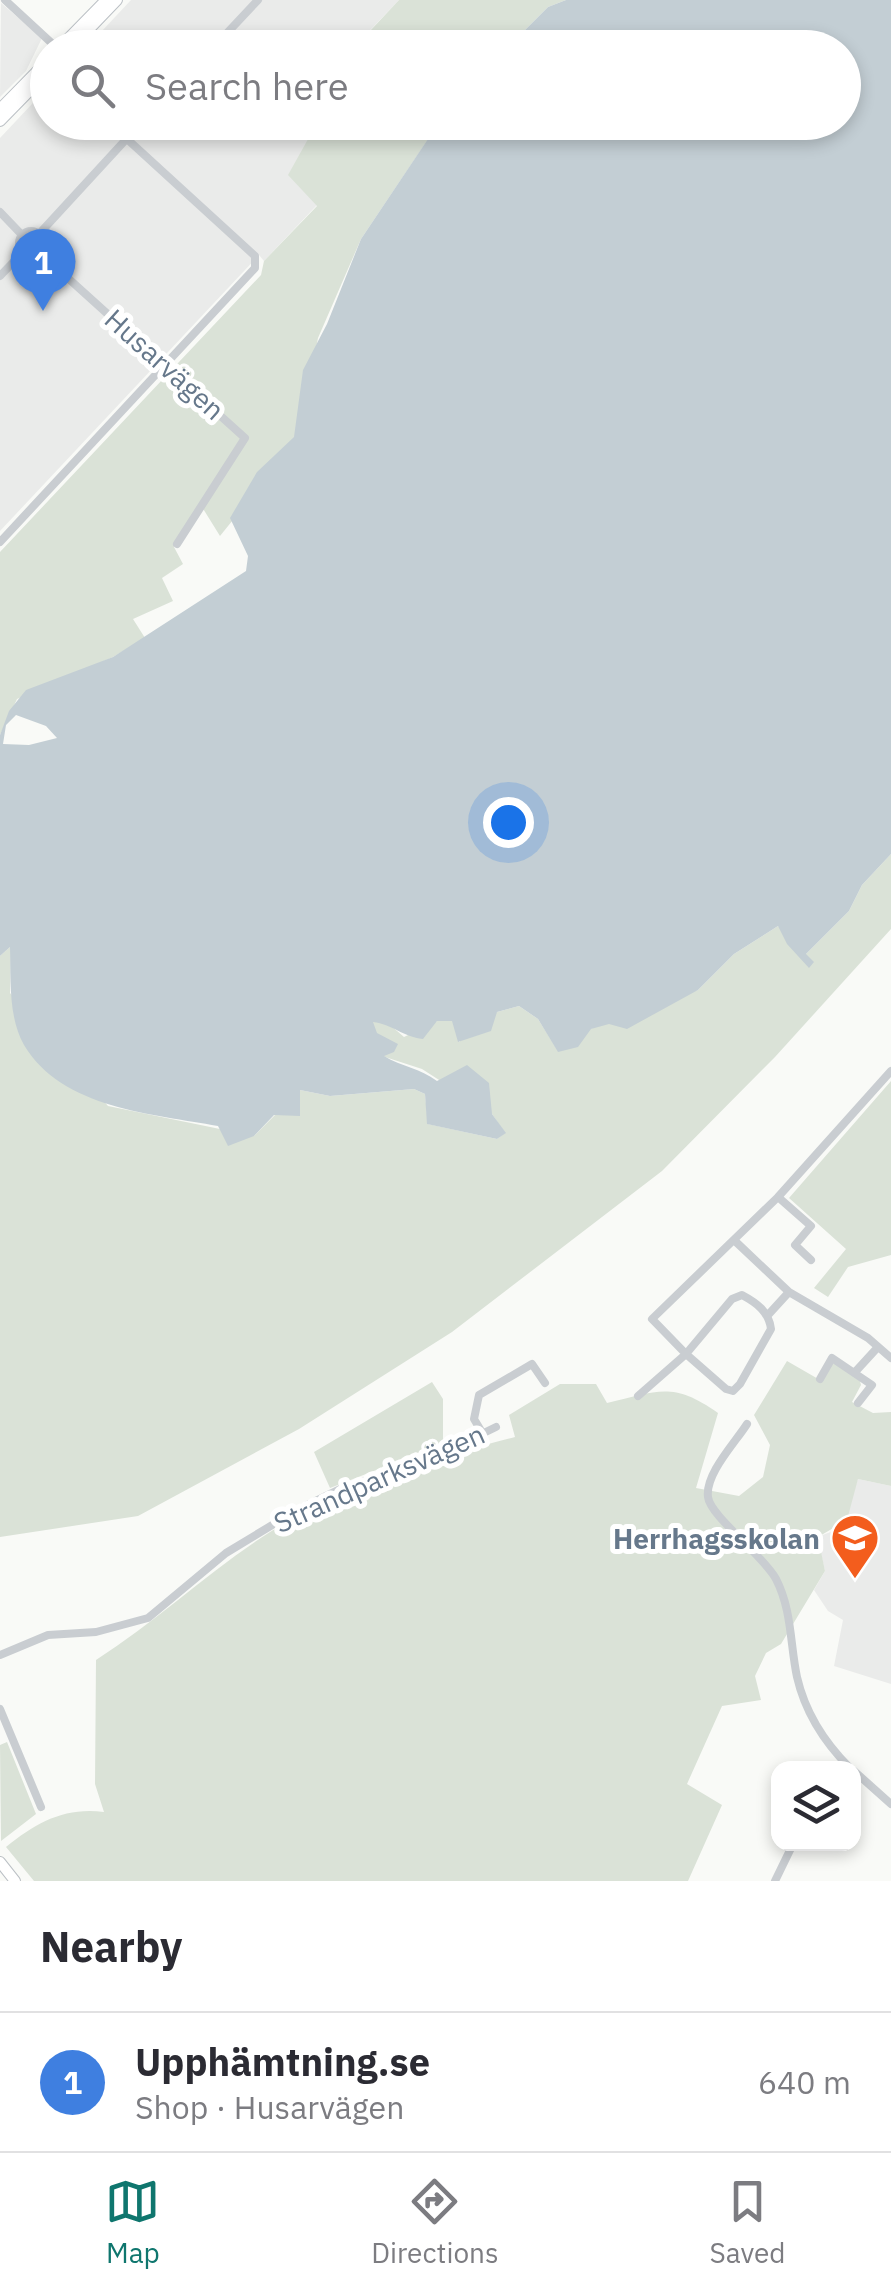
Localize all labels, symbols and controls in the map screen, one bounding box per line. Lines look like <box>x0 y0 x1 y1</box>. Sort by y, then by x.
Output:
search box <box>30 30 861 140</box>
icon: search <box>65 58 120 113</box>
text: Search here <box>145 61 349 110</box>
pin: 1 <box>10 228 76 311</box>
street label: Husarvägen <box>97 300 233 428</box>
your location <box>483 797 534 848</box>
street label: Strandparksvägen <box>268 1415 490 1541</box>
school or university icon: Herrhagsskolan <box>829 1512 881 1580</box>
place label: Herrhagsskolan <box>613 1520 820 1557</box>
map controls <box>771 1761 861 1851</box>
button: layers <box>771 1761 861 1851</box>
text: Nearby <box>40 1919 182 1974</box>
text: Upphämtning.se <box>135 2037 430 2086</box>
text: 1 <box>63 2061 82 2103</box>
text: 640 m <box>758 2061 851 2103</box>
text: Shop · Husarvägen <box>135 2086 404 2128</box>
tab: Map <box>105 2174 160 2271</box>
tab: Directions <box>371 2174 499 2271</box>
tab: Saved <box>709 2174 786 2271</box>

